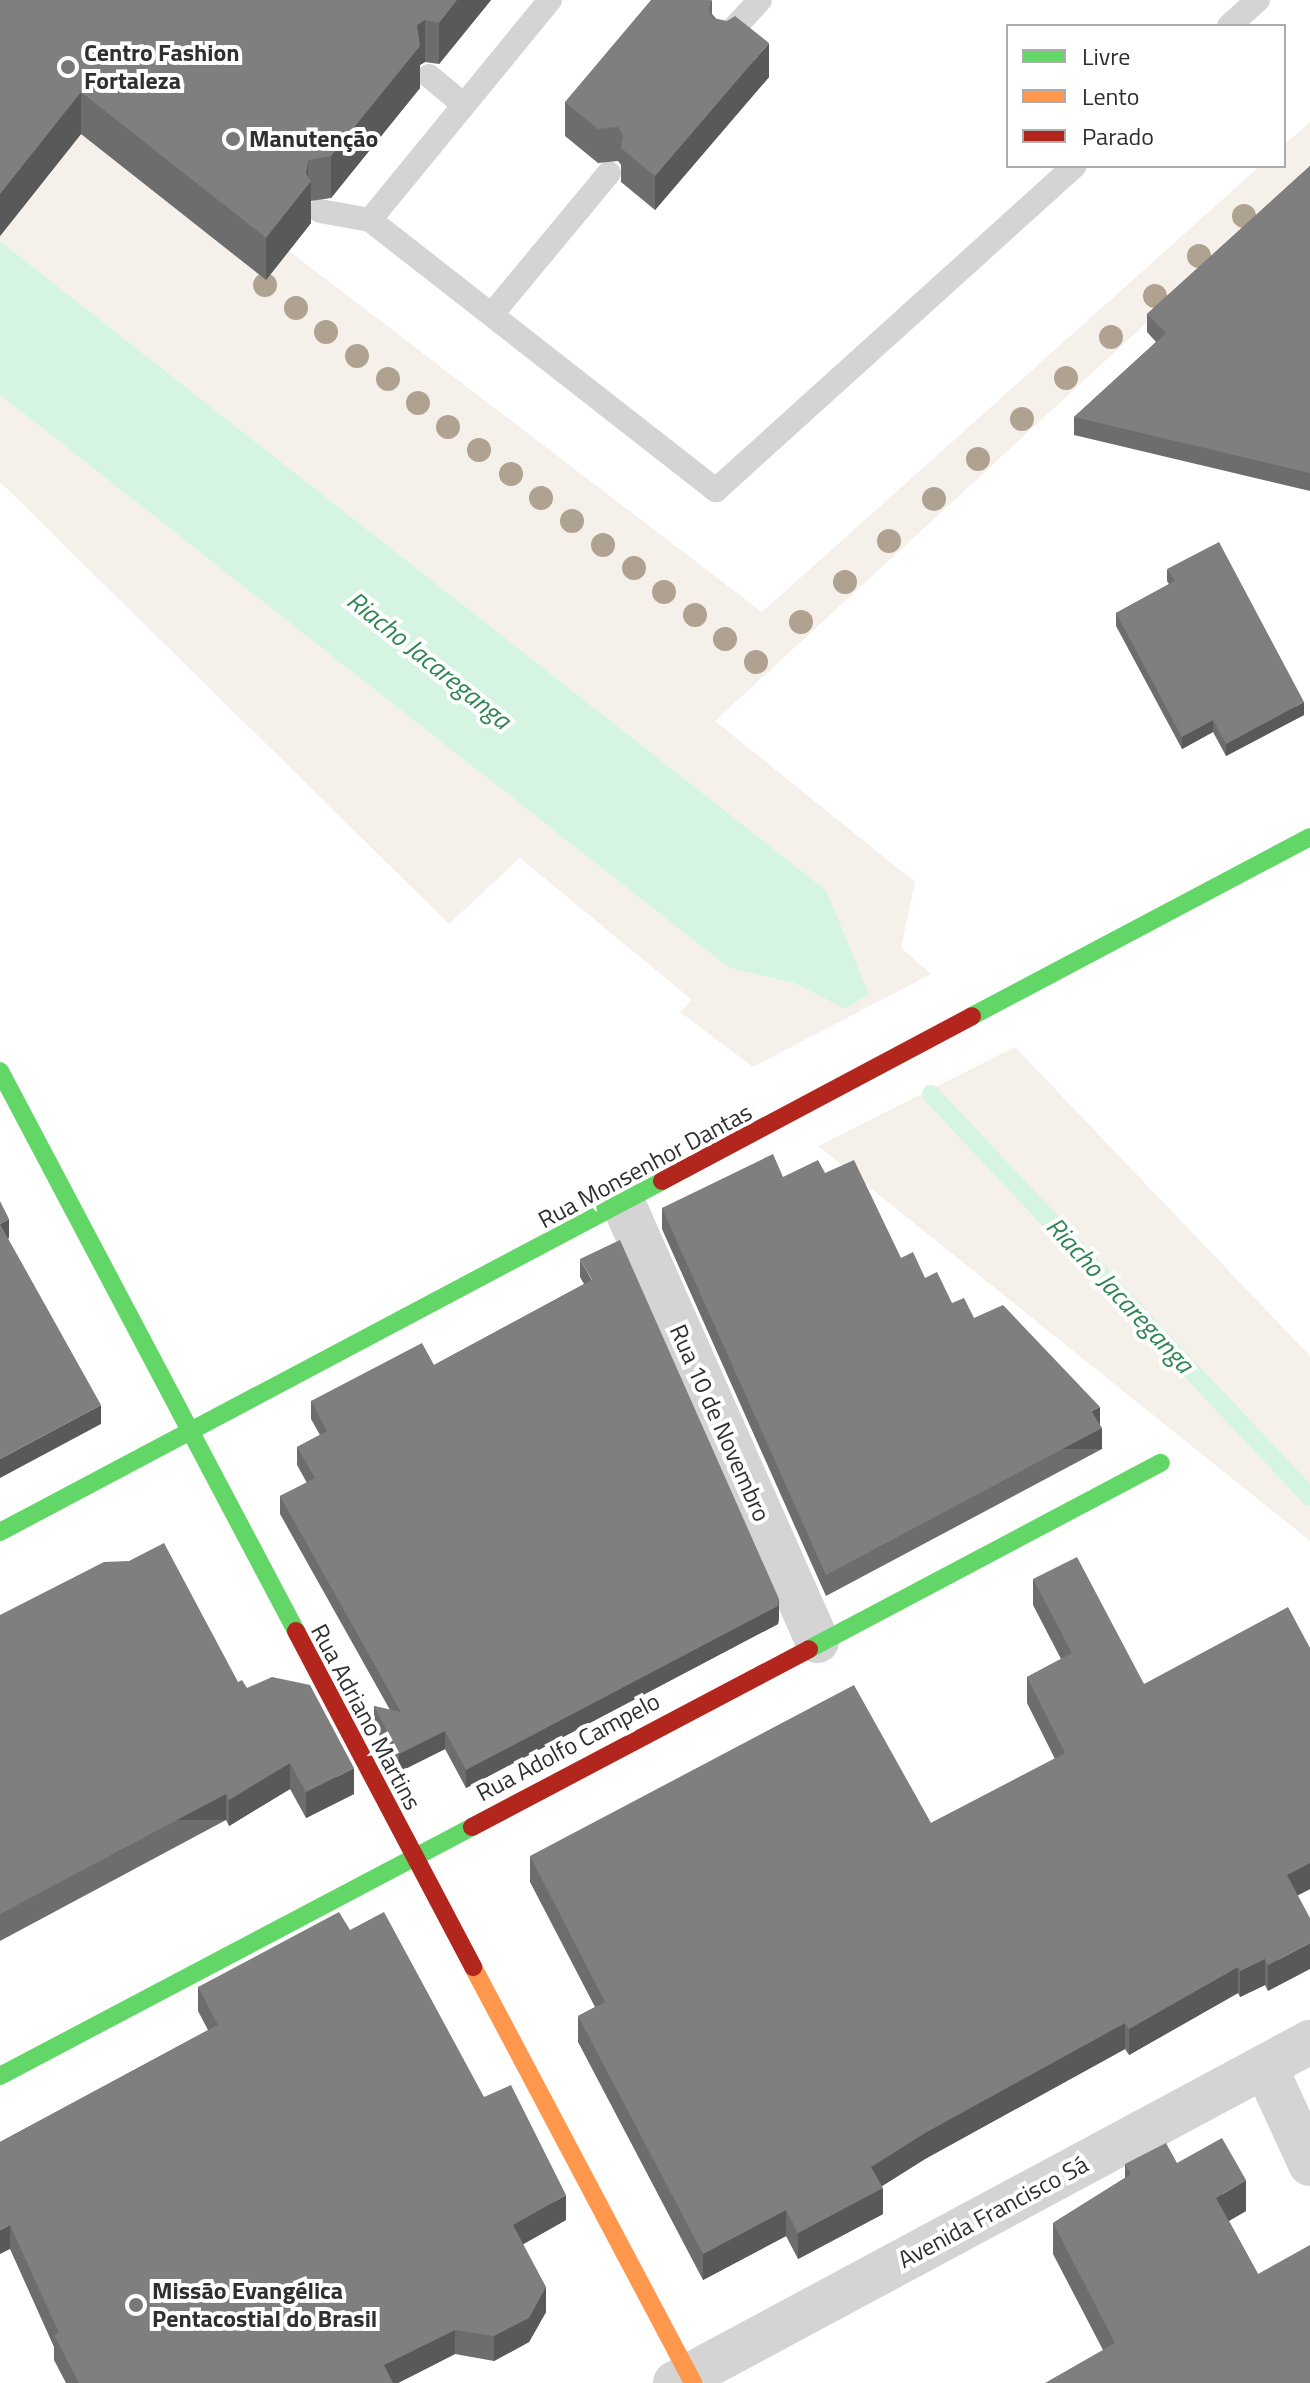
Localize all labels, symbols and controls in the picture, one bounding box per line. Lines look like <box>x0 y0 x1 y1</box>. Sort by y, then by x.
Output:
legend <box>1006 24 1286 168</box>
text: Livre <box>1082 38 1130 74</box>
place label: Centro Fashion Fortaleza <box>84 39 239 95</box>
marker: Centro Fashion Fortaleza <box>59 58 77 76</box>
text: Lento <box>1082 78 1139 114</box>
text: Parado <box>1082 118 1154 154</box>
place label: Manutenção <box>249 125 378 153</box>
marker: Manutenção <box>224 130 242 148</box>
water label: Riacho Jacareganga <box>341 585 517 735</box>
street label: Rua Monsenhor Dantas <box>533 1098 757 1234</box>
water label: Riacho Jacareganga <box>1040 1211 1200 1379</box>
street label: Rua 10 de Novembro <box>664 1320 776 1526</box>
street label: Rua Adriano Martins <box>305 1619 427 1815</box>
street label: Rua Adolfo Campelo <box>471 1686 665 1808</box>
street label: Avenida Francisco Sá <box>893 2150 1093 2274</box>
place label: Missão Evangélica Pentacostial do Brasil <box>152 2277 377 2333</box>
marker: Missão Evangélica Pentacostial do Brasil <box>127 2296 145 2314</box>

